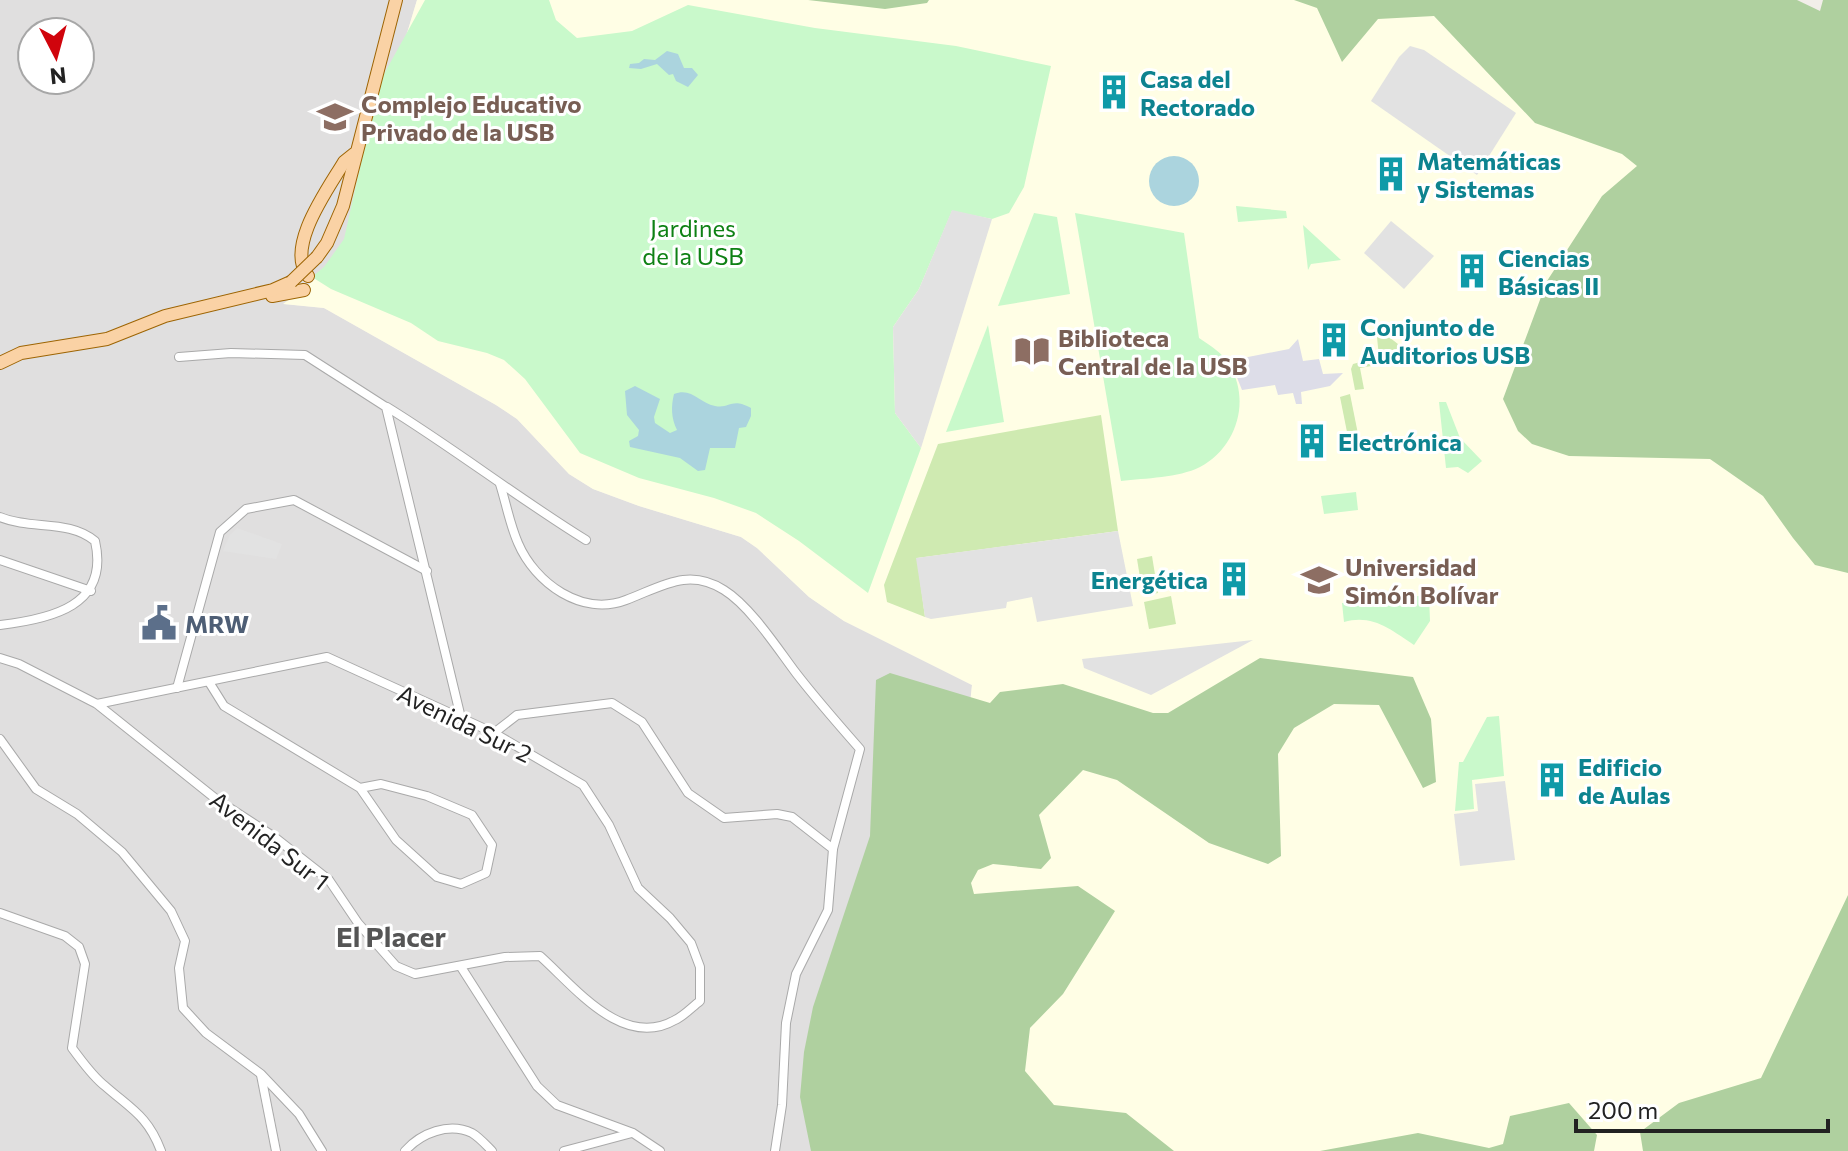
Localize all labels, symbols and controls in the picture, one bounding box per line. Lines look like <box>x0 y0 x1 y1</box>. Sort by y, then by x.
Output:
north arrow <box>16 16 96 96</box>
text: N <box>49 62 68 91</box>
place label: Casa del Rectorado <box>1140 64 1255 121</box>
building icon: Casa del Rectorado <box>1095 73 1133 111</box>
place label: Complejo Educativo Privado de la USB <box>361 89 582 146</box>
school or university icon: Complejo Educativo Privado de la USB <box>316 98 354 136</box>
place label: Matemáticas y Sistemas <box>1417 146 1561 203</box>
building icon: Matemáticas y Sistemas <box>1372 155 1410 193</box>
park label: Jardines de la USB <box>642 213 744 270</box>
place label: Ciencias Básicas II <box>1498 243 1599 300</box>
building icon: Ciencias Básicas II <box>1453 252 1491 290</box>
place label: Conjunto de Auditorios USB <box>1360 312 1530 369</box>
building icon: Conjunto de Auditorios USB <box>1315 321 1353 359</box>
place label: Biblioteca Central de la USB <box>1058 323 1247 380</box>
library icon: Biblioteca Central de la USB <box>1013 332 1051 370</box>
building icon: Electrónica <box>1293 422 1331 460</box>
place label: Electrónica <box>1338 427 1462 456</box>
place label: Universidad Simón Bolívar <box>1345 552 1499 609</box>
building icon: Energética <box>1215 560 1253 598</box>
school or university icon: Universidad Simón Bolívar <box>1300 561 1338 599</box>
place label: Energética <box>1091 565 1208 594</box>
public building icon: MRW <box>140 604 178 642</box>
place label: MRW <box>185 609 249 638</box>
street label: Avenida Sur 2 <box>393 678 537 768</box>
place label: Edificio de Aulas <box>1578 752 1670 809</box>
building icon: Edificio de Aulas <box>1533 761 1571 799</box>
street label: Avenida Sur 1 <box>205 785 335 895</box>
district label: El Placer <box>336 919 446 953</box>
scale bar <box>1576 1083 1828 1133</box>
text: 200 m <box>1588 1095 1658 1124</box>

